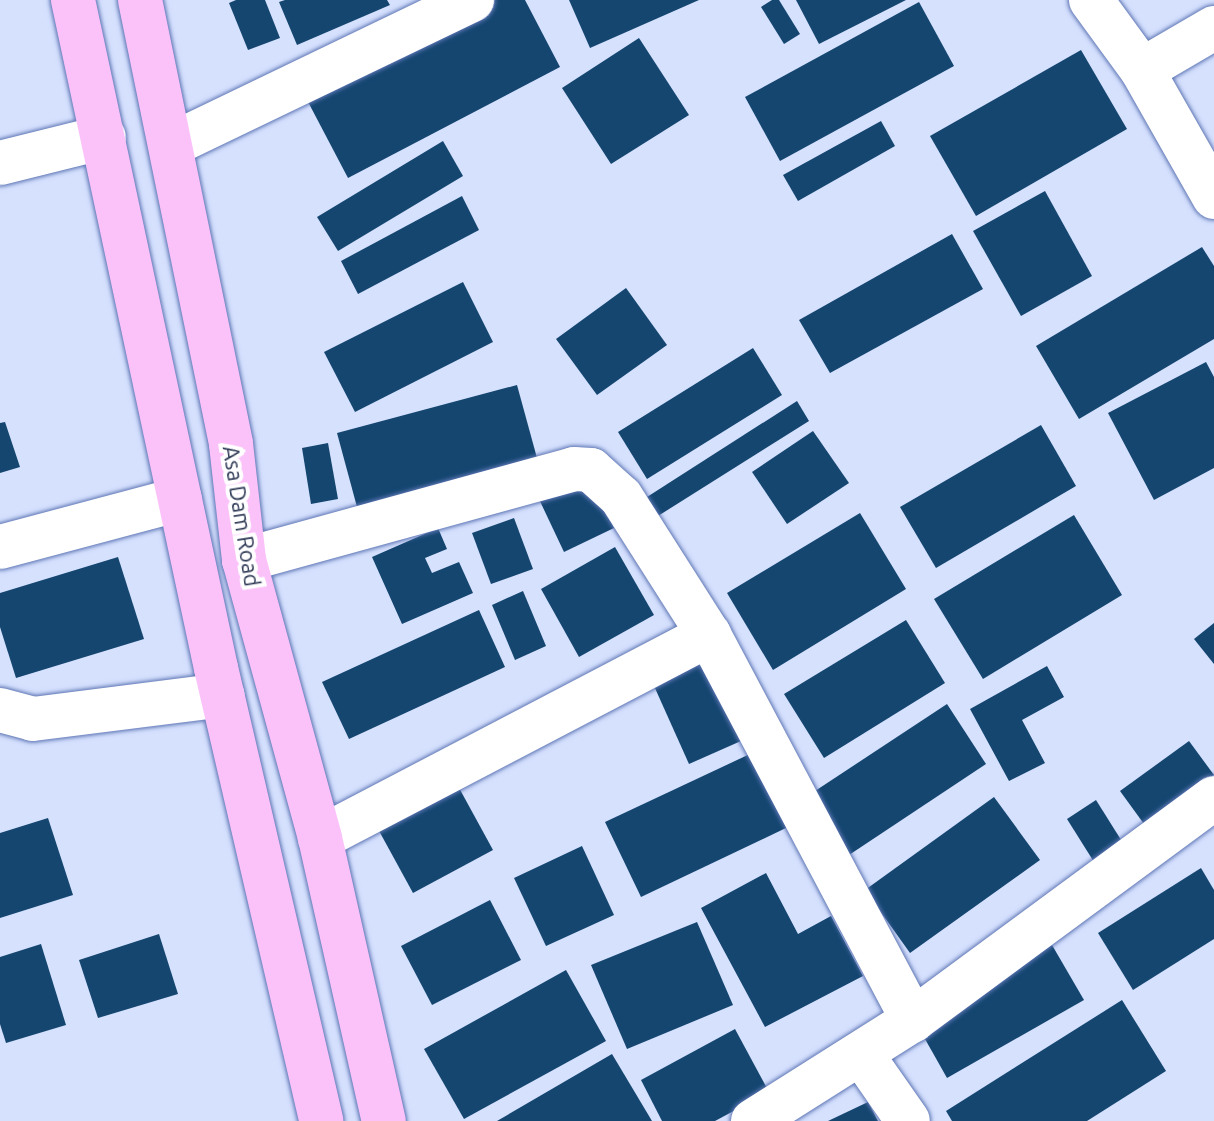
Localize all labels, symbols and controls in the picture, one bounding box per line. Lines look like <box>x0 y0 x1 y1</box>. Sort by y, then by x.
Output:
street label: Asa Dam Road <box>218 444 266 588</box>

